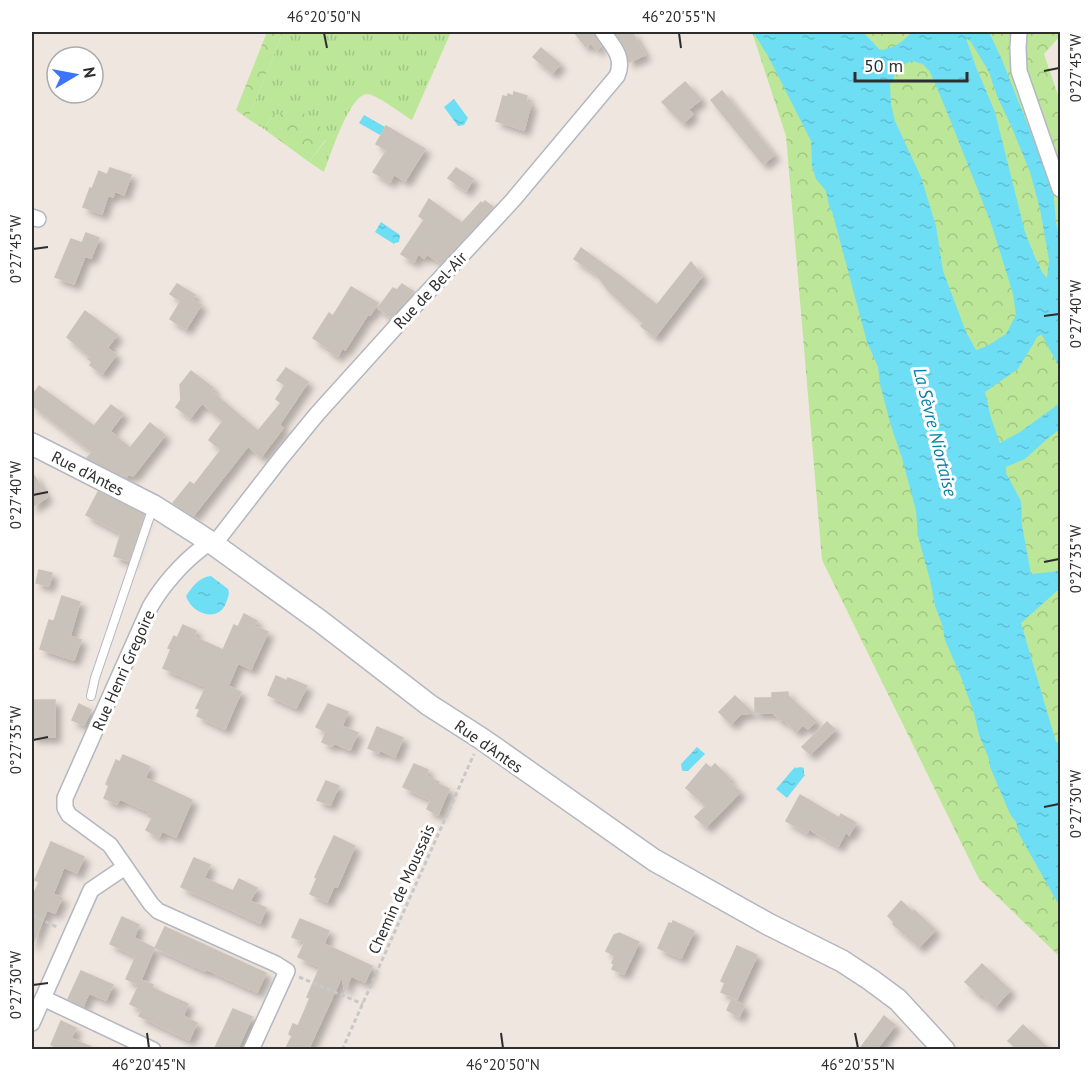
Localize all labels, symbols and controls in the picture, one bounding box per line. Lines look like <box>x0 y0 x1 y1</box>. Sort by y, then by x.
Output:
text: 46°20'50"N <box>287 7 361 26</box>
text: 46°20'55"N <box>642 7 716 26</box>
text: 0°27'45"W <box>1066 33 1085 102</box>
north arrow <box>45 45 105 105</box>
scale bar <box>855 45 968 83</box>
text: 50 m <box>864 54 903 77</box>
text: N <box>79 65 101 79</box>
text: 0°27'45"W <box>6 214 25 283</box>
street label: Rue de Bel-Air <box>389 247 471 333</box>
text: 0°27'40"W <box>1066 279 1085 348</box>
water label: La Sèvre Niortaise <box>908 365 963 499</box>
street label: Rue d'Antes <box>48 446 128 500</box>
text: 0°27'40"W <box>6 460 25 529</box>
text: 0°27'35"W <box>1066 524 1085 593</box>
street label: Rue Henri Gregoire <box>87 606 159 734</box>
text: 0°27'35"W <box>6 705 25 774</box>
street label: Rue d'Antes <box>451 715 527 777</box>
text: 0°27'30"W <box>1066 769 1085 838</box>
street label: Chemin de Moussais <box>363 821 439 957</box>
text: 0°27'30"W <box>6 950 25 1019</box>
text: 46°20'45"N <box>112 1055 186 1074</box>
text: 46°20'50"N <box>466 1055 540 1074</box>
text: 46°20'55"N <box>821 1055 895 1074</box>

